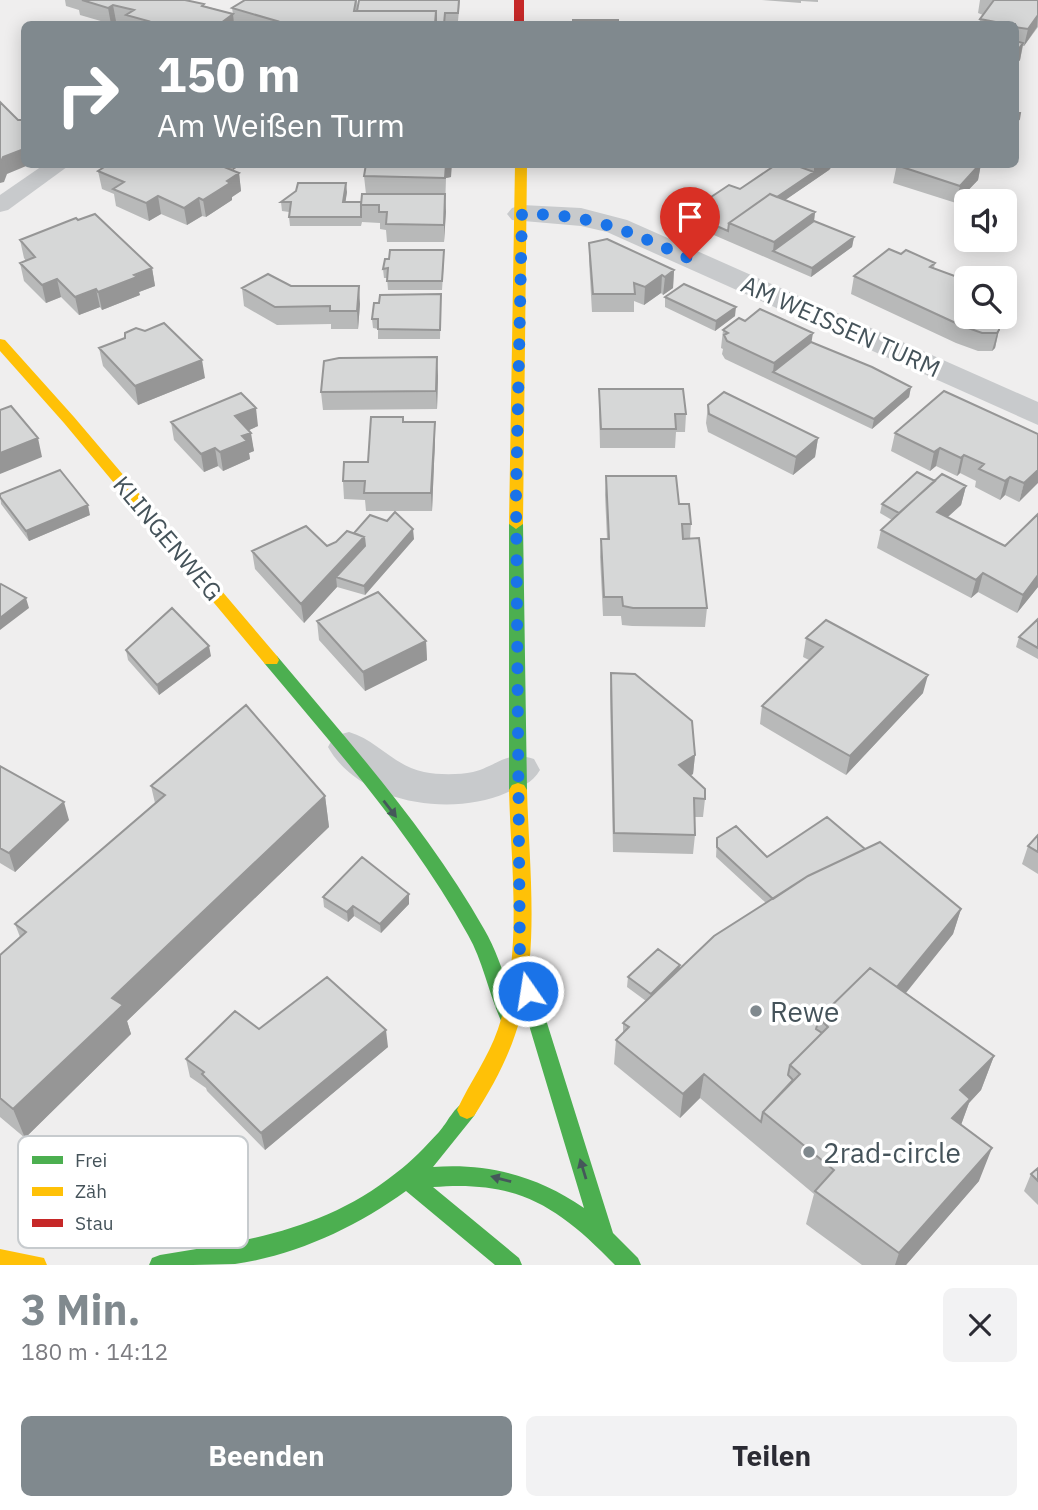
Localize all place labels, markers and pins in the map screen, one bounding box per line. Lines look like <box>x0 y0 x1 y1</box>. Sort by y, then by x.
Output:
pin <box>660 187 720 259</box>
place label: Rewe <box>770 993 839 1030</box>
marker: Rewe <box>748 1003 764 1019</box>
place label: 2rad-circle <box>823 1134 961 1171</box>
marker: 2rad-circle <box>801 1144 817 1160</box>

